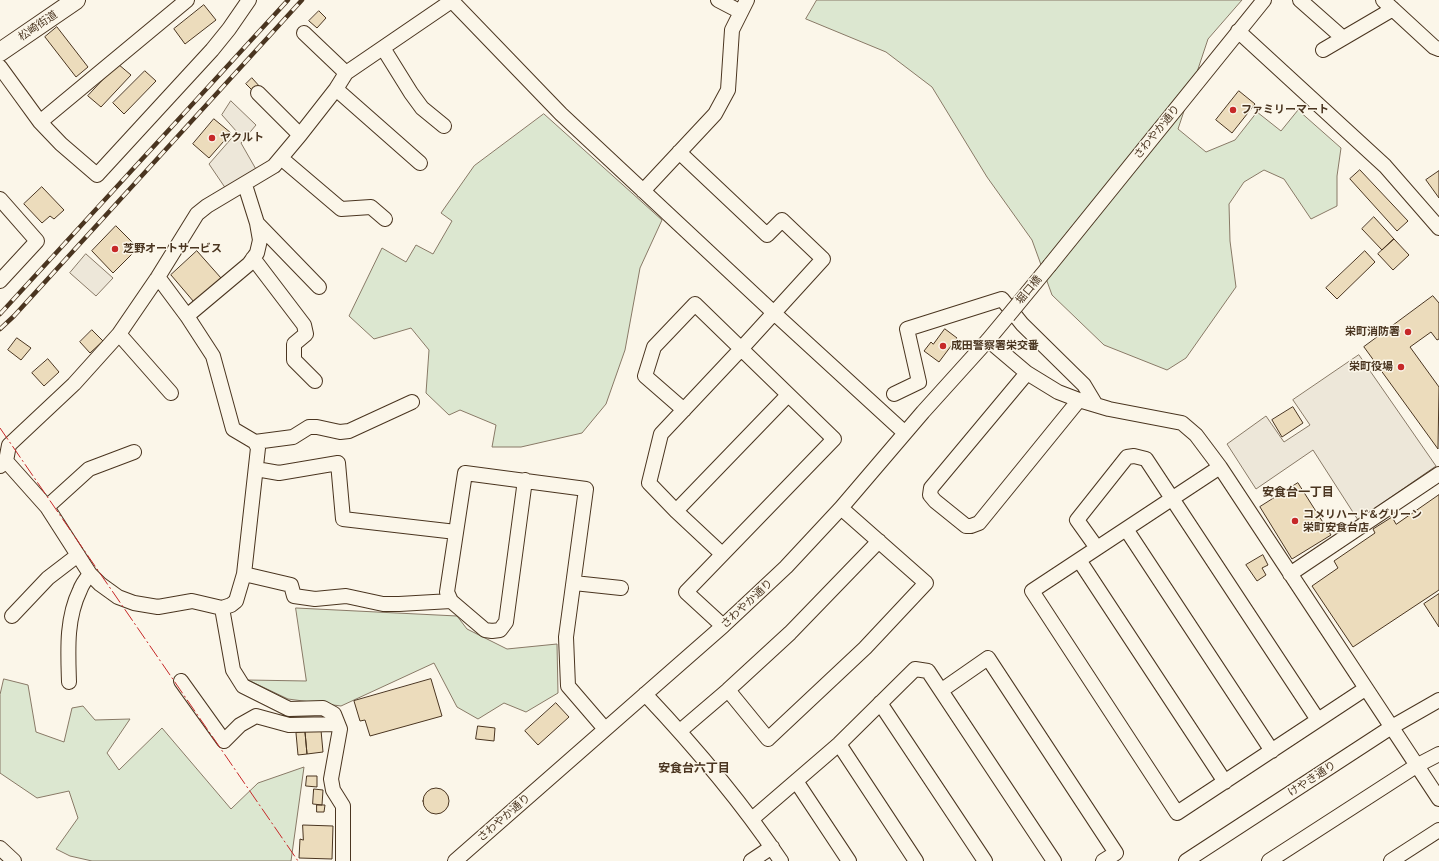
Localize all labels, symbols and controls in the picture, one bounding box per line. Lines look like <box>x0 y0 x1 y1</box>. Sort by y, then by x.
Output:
street label: 松崎街道 <box>16 8 60 44</box>
street label: さわやか通り <box>1131 102 1183 162</box>
place label: ファミリーマート <box>1241 103 1329 117</box>
marker: ファミリーマート <box>1228 105 1238 115</box>
place label: ヤクルト <box>220 131 264 145</box>
marker: ヤクルト <box>207 133 217 143</box>
place label: 芝野オートサービス <box>123 242 222 256</box>
marker: 芝野オートサービス <box>110 244 120 254</box>
street label: 堀口橋 <box>1013 273 1045 307</box>
place label: 栄町消防署 <box>1345 325 1400 339</box>
marker: 栄町消防署 <box>1403 327 1413 337</box>
place label: 成田警察署栄交番 <box>951 339 1039 353</box>
marker: 成田警察署栄交番 <box>938 341 948 351</box>
place label: 栄町役場 <box>1349 360 1393 374</box>
marker: 栄町役場 <box>1396 362 1406 372</box>
district label: 安食台一丁目 <box>1262 486 1334 500</box>
place label: コメリハード&グリーン 栄町安食台店 <box>1303 508 1422 534</box>
marker: コメリハード&グリーン 栄町安食台店 <box>1290 516 1300 526</box>
street label: さわやか通り <box>718 577 776 631</box>
street label: けやき通り <box>1285 758 1339 800</box>
district label: 安食台六丁目 <box>658 762 730 776</box>
street label: さわやか通り <box>475 791 533 845</box>

